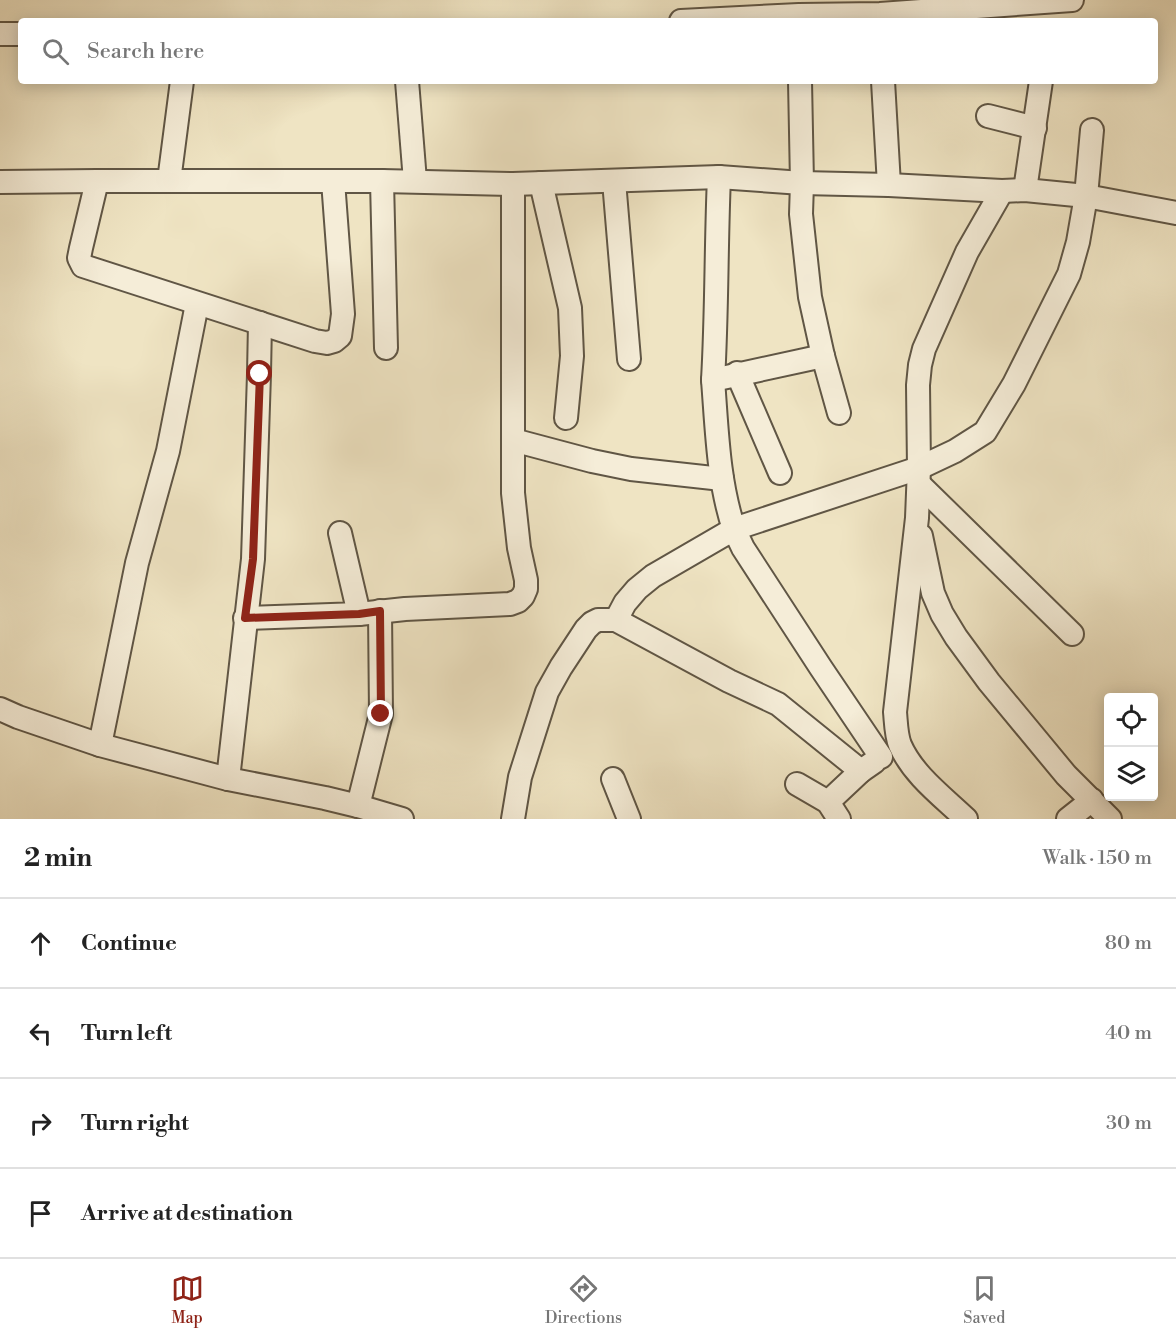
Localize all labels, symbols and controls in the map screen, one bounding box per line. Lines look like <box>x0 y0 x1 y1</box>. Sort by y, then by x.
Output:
search box <box>18 18 1158 84</box>
icon: search <box>39 35 72 68</box>
text: Search here <box>87 38 204 65</box>
route start <box>246 360 272 386</box>
map controls <box>1104 693 1158 801</box>
button: locate <box>1104 693 1158 747</box>
route end <box>367 700 393 726</box>
button: layers <box>1104 747 1158 801</box>
text: 2 min <box>24 842 92 874</box>
text: Walk · 150 m <box>1043 846 1152 871</box>
icon: ahead <box>24 927 57 960</box>
text: Continue <box>81 930 177 957</box>
text: 80 m <box>1105 931 1152 956</box>
icon: left <box>24 1017 57 1050</box>
text: Turn left <box>81 1020 172 1047</box>
text: 40 m <box>1105 1021 1152 1046</box>
icon: right <box>24 1107 57 1140</box>
text: Turn right <box>81 1110 189 1137</box>
text: 30 m <box>1106 1111 1152 1136</box>
icon: arrive <box>24 1197 57 1230</box>
text: Arrive at destination <box>81 1200 293 1227</box>
tab: Map <box>171 1272 204 1328</box>
tab: Directions <box>545 1272 622 1328</box>
tab: Saved <box>963 1272 1005 1328</box>

